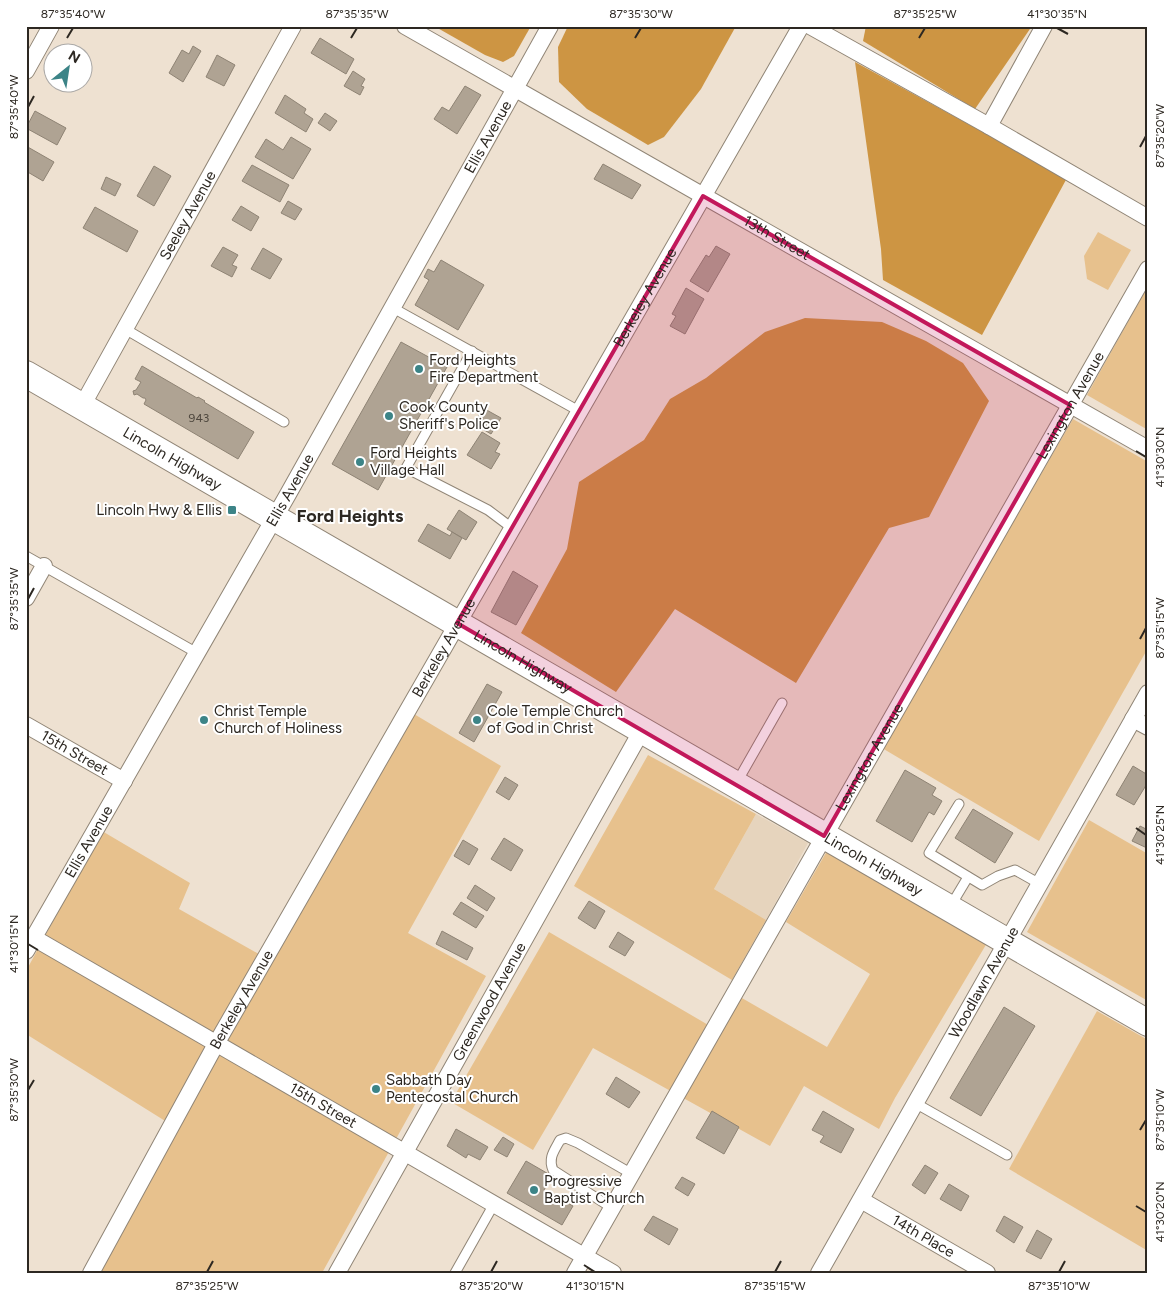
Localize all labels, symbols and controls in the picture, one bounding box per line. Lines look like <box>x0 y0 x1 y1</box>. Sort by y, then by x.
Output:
text: 87°35'40"W <box>41 7 106 21</box>
text: 87°35'35"W <box>326 7 389 21</box>
text: 87°35'30"W <box>609 7 673 21</box>
text: 87°35'25"W <box>893 7 957 21</box>
text: 41°30'35"N <box>1027 7 1087 21</box>
north arrow <box>42 42 92 92</box>
text: N <box>65 47 83 67</box>
text: 87°35'40"W <box>7 74 21 139</box>
street label: Ellis Avenue <box>460 97 515 176</box>
text: 87°35'20"W <box>1153 104 1167 168</box>
street label: Seeley Avenue <box>156 168 220 263</box>
street label: 13th Street <box>740 212 814 264</box>
street label: Berkeley Avenue <box>609 245 681 350</box>
street label: Lexington Avenue <box>1032 348 1108 462</box>
place label: Ford Heights Fire Department <box>429 351 539 386</box>
marker: Ford Heights Fire Department <box>413 363 425 375</box>
place label: Cook County Sheriff's Police <box>399 398 498 433</box>
marker: Cook County Sheriff's Police <box>383 410 395 422</box>
house number: 943 <box>189 411 209 425</box>
street label: Lincoln Highway <box>120 423 225 494</box>
text: 41°30'30"N <box>1153 427 1167 487</box>
place label: Ford Heights Village Hall <box>370 444 457 479</box>
street label: Ellis Avenue <box>262 451 318 530</box>
marker: Ford Heights Village Hall <box>354 456 366 468</box>
place label: Lincoln Hwy & Ellis <box>96 501 222 519</box>
marker: Lincoln Hwy & Ellis <box>226 504 238 516</box>
district label: Ford Heights <box>297 505 404 527</box>
text: 87°35'35"W <box>7 567 21 630</box>
street label: Berkeley Avenue <box>408 595 479 700</box>
text: 87°35'15"W <box>1153 597 1167 659</box>
street label: Lincoln Highway <box>470 626 575 697</box>
street label: Lexington Avenue <box>832 700 907 814</box>
place label: Christ Temple Church of Holiness <box>214 702 342 737</box>
place label: Cole Temple Church of God in Christ <box>487 702 623 737</box>
marker: Christ Temple Church of Holiness <box>198 714 210 726</box>
marker: Cole Temple Church of God in Christ <box>471 714 483 726</box>
street label: 15th Street <box>38 726 112 779</box>
street label: Ellis Avenue <box>61 802 117 881</box>
text: 41°30'25"N <box>1153 805 1167 865</box>
street label: Lincoln Highway <box>821 829 926 900</box>
text: 41°30'15"N <box>7 915 21 973</box>
street label: Woodlawn Avenue <box>945 923 1023 1042</box>
street label: Greenwood Avenue <box>449 939 530 1064</box>
street label: Berkeley Avenue <box>206 947 277 1052</box>
text: 87°35'30"W <box>7 1058 21 1122</box>
place label: Sabbath Day Pentecostal Church <box>386 1071 518 1106</box>
street label: 15th Street <box>286 1079 360 1132</box>
marker: Sabbath Day Pentecostal Church <box>370 1083 382 1095</box>
text: 87°35'10"W <box>1153 1088 1167 1151</box>
place label: Progressive Baptist Church <box>544 1172 644 1207</box>
text: 41°30'20"N <box>1153 1182 1167 1243</box>
marker: Progressive Baptist Church <box>528 1184 540 1196</box>
street label: 14th Place <box>889 1211 958 1261</box>
text: 87°35'25"W <box>175 1279 239 1293</box>
text: 87°35'20"W <box>459 1279 523 1293</box>
text: 41°30'15"N <box>566 1279 624 1293</box>
text: 87°35'15"W <box>744 1279 806 1293</box>
text: 87°35'10"W <box>1028 1279 1091 1293</box>

